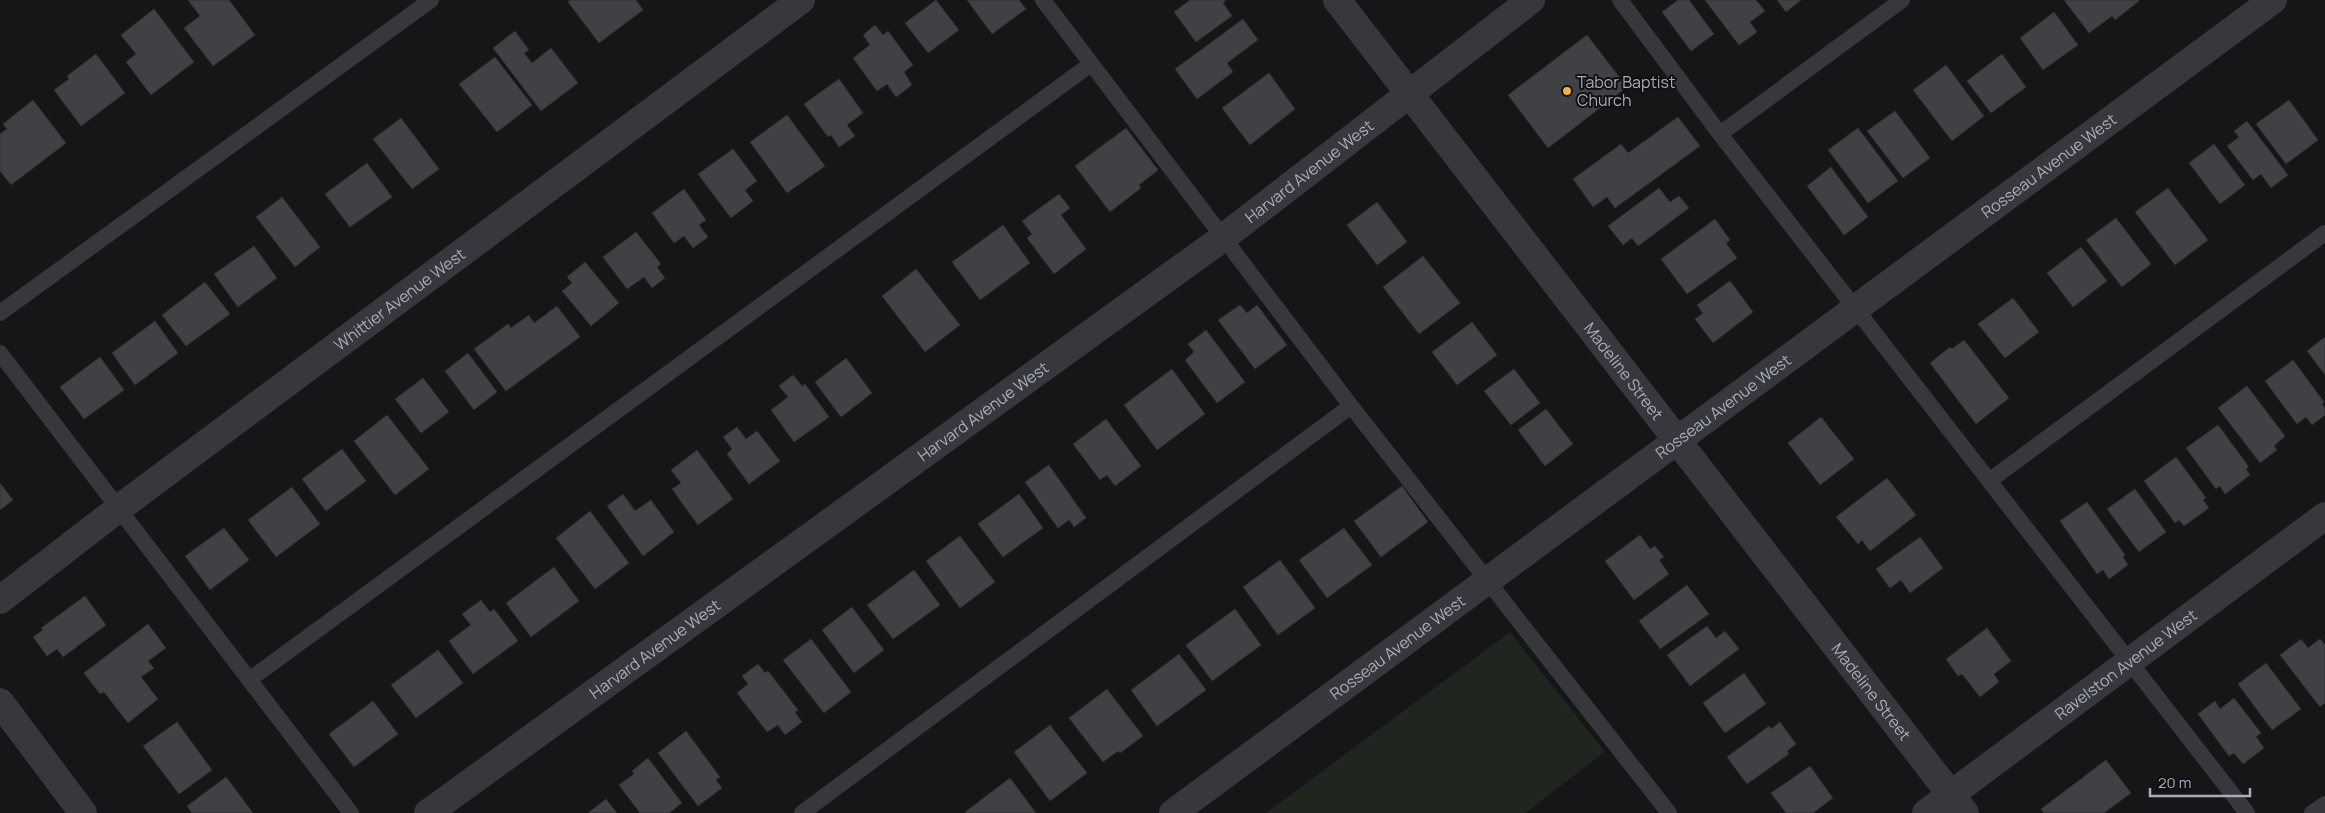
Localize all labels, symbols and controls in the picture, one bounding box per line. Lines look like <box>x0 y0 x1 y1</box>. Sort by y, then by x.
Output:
place label: Tabor Baptist Church <box>1577 71 1675 111</box>
marker: Tabor Baptist Church <box>1561 85 1573 97</box>
street label: Rosseau Avenue West <box>1977 108 2121 223</box>
street label: Harvard Avenue West <box>1240 115 1378 228</box>
street label: Whittier Avenue West <box>329 243 470 355</box>
street label: Madeline Street <box>1579 318 1668 424</box>
street label: Rosseau Avenue West <box>1651 349 1795 464</box>
street label: Harvard Avenue West <box>913 357 1053 466</box>
street label: Rosseau Avenue West <box>1325 590 1470 705</box>
street label: Harvard Avenue West <box>585 594 725 704</box>
street label: Ravelston Avenue West <box>2050 604 2202 725</box>
street label: Madeline Street <box>1827 638 1916 745</box>
scale bar <box>2150 766 2250 798</box>
text: 20 m <box>2158 772 2191 793</box>

